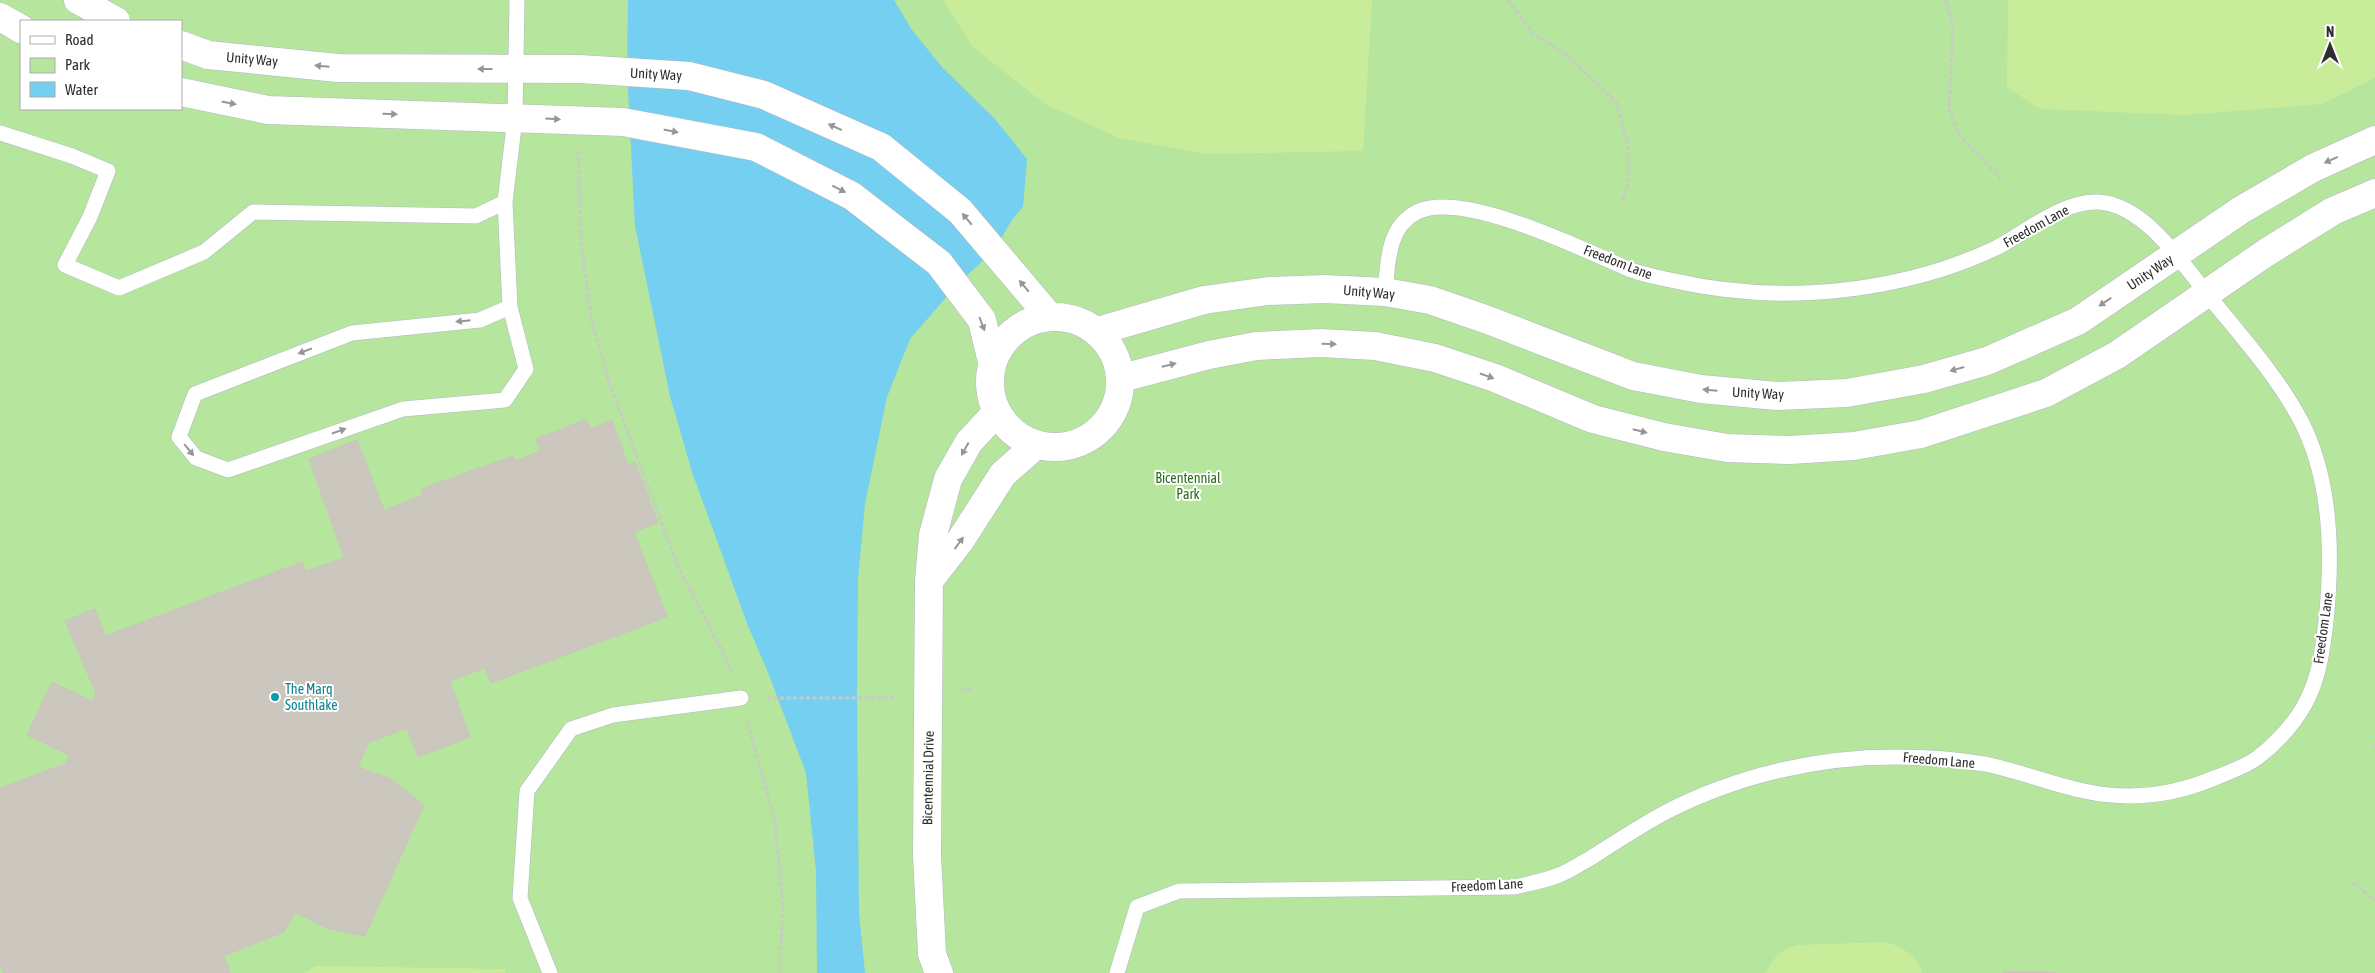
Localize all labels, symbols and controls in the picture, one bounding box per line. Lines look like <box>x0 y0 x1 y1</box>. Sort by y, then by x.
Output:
legend <box>20 20 182 110</box>
north arrow <box>2305 20 2355 70</box>
text: N <box>2326 24 2334 40</box>
text: Road <box>65 31 94 48</box>
street label: Unity Way <box>225 49 279 69</box>
text: Park <box>65 56 90 73</box>
one-way arrow <box>314 62 330 70</box>
one-way arrow <box>476 65 492 73</box>
street label: Unity Way <box>630 65 683 83</box>
text: Water <box>65 81 98 98</box>
one-way arrow <box>221 99 237 107</box>
one-way arrow <box>383 110 399 118</box>
one-way arrow <box>545 116 561 124</box>
one-way arrow <box>828 122 842 130</box>
one-way arrow <box>663 128 679 136</box>
one-way arrow <box>2324 156 2338 164</box>
one-way arrow <box>832 185 846 193</box>
street label: Freedom Lane <box>2000 201 2072 251</box>
one-way arrow <box>962 213 973 226</box>
street label: Freedom Lane <box>1581 242 1655 282</box>
street label: Unity Way <box>2124 251 2176 293</box>
one-way arrow <box>1018 280 1029 293</box>
street label: Unity Way <box>1342 282 1396 302</box>
one-way arrow <box>2098 298 2111 307</box>
one-way arrow <box>455 317 471 325</box>
one-way arrow <box>978 317 986 332</box>
one-way arrow <box>1321 340 1337 348</box>
one-way arrow <box>298 348 312 356</box>
one-way arrow <box>1161 361 1176 369</box>
one-way arrow <box>1950 366 1965 374</box>
one-way arrow <box>1480 373 1495 380</box>
street label: Unity Way <box>1732 384 1785 402</box>
one-way arrow <box>1702 386 1718 394</box>
one-way arrow <box>332 427 347 435</box>
one-way arrow <box>1632 427 1647 435</box>
one-way arrow <box>184 443 195 456</box>
one-way arrow <box>960 443 969 456</box>
park label: Bicentennial Park <box>1155 470 1221 502</box>
one-way arrow <box>954 536 964 550</box>
street label: Freedom Lane <box>2310 591 2336 665</box>
place label: The Marq Southlake <box>285 681 338 713</box>
marker: The Marq Southlake <box>269 691 281 703</box>
street label: Bicentennial Drive <box>919 731 937 825</box>
street label: Freedom Lane <box>1902 749 1976 771</box>
street label: Freedom Lane <box>1450 875 1524 895</box>

